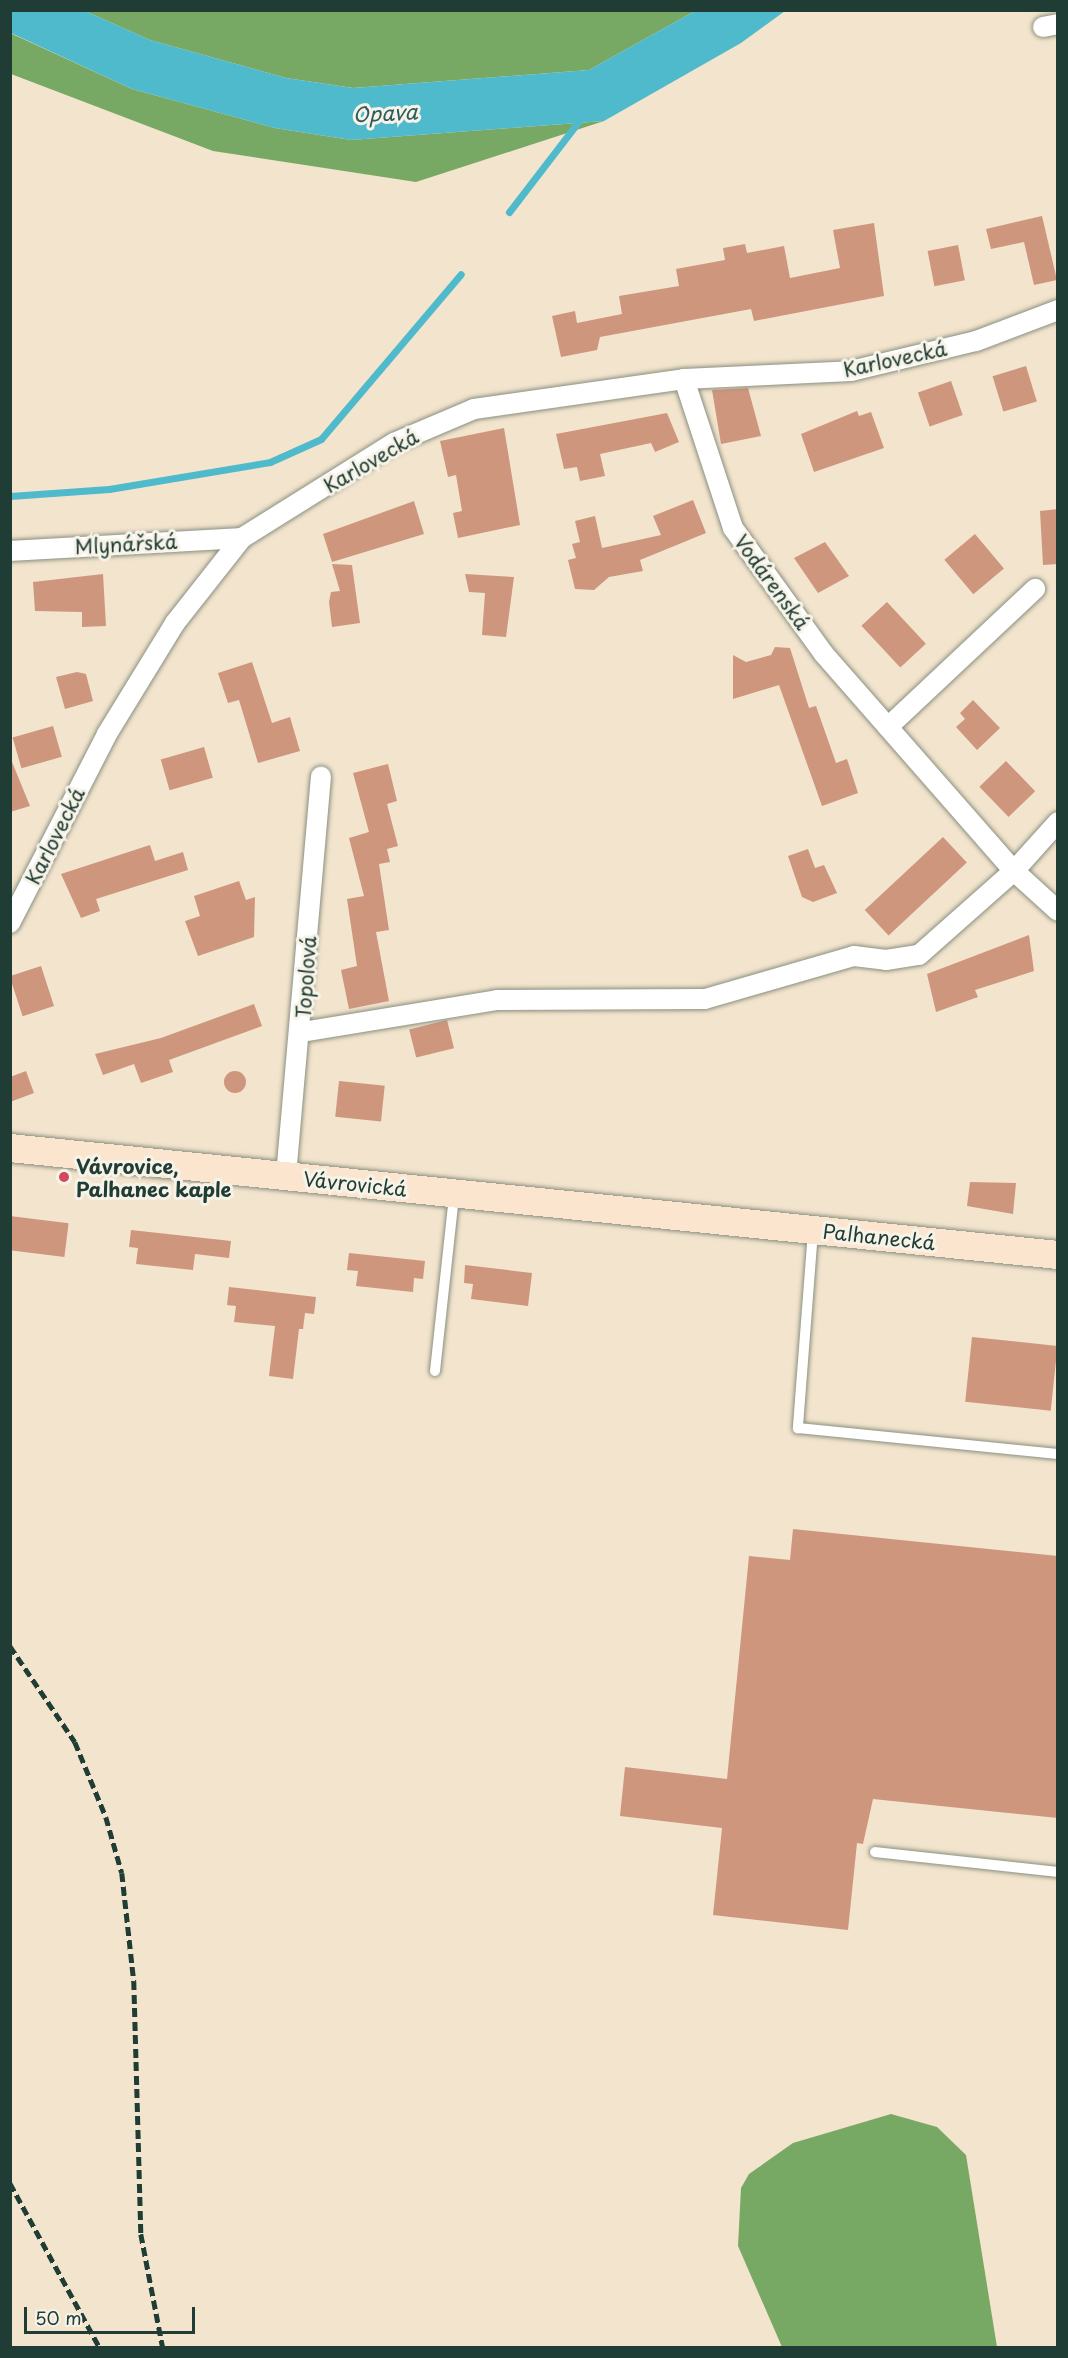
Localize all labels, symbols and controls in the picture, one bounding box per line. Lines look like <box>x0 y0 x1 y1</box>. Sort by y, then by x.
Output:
water label: Opava <box>352 98 418 126</box>
street label: Karlovecká <box>841 336 949 382</box>
street label: Karlovecká <box>319 424 423 498</box>
street label: Mlynářská <box>74 529 178 559</box>
street label: Vodárenská <box>729 530 815 634</box>
street label: Karlovecká <box>20 784 90 888</box>
street label: Topolová <box>291 935 321 1019</box>
place label: Vávrovice, Palhanec kaple <box>76 1154 232 1201</box>
street label: Vávrovická <box>302 1167 408 1201</box>
marker: Vávrovice, Palhanec kaple <box>57 1170 71 1184</box>
street label: Palhanecká <box>822 1219 936 1255</box>
scale bar <box>27 2295 198 2333</box>
text: 50 m <box>35 2304 82 2331</box>

